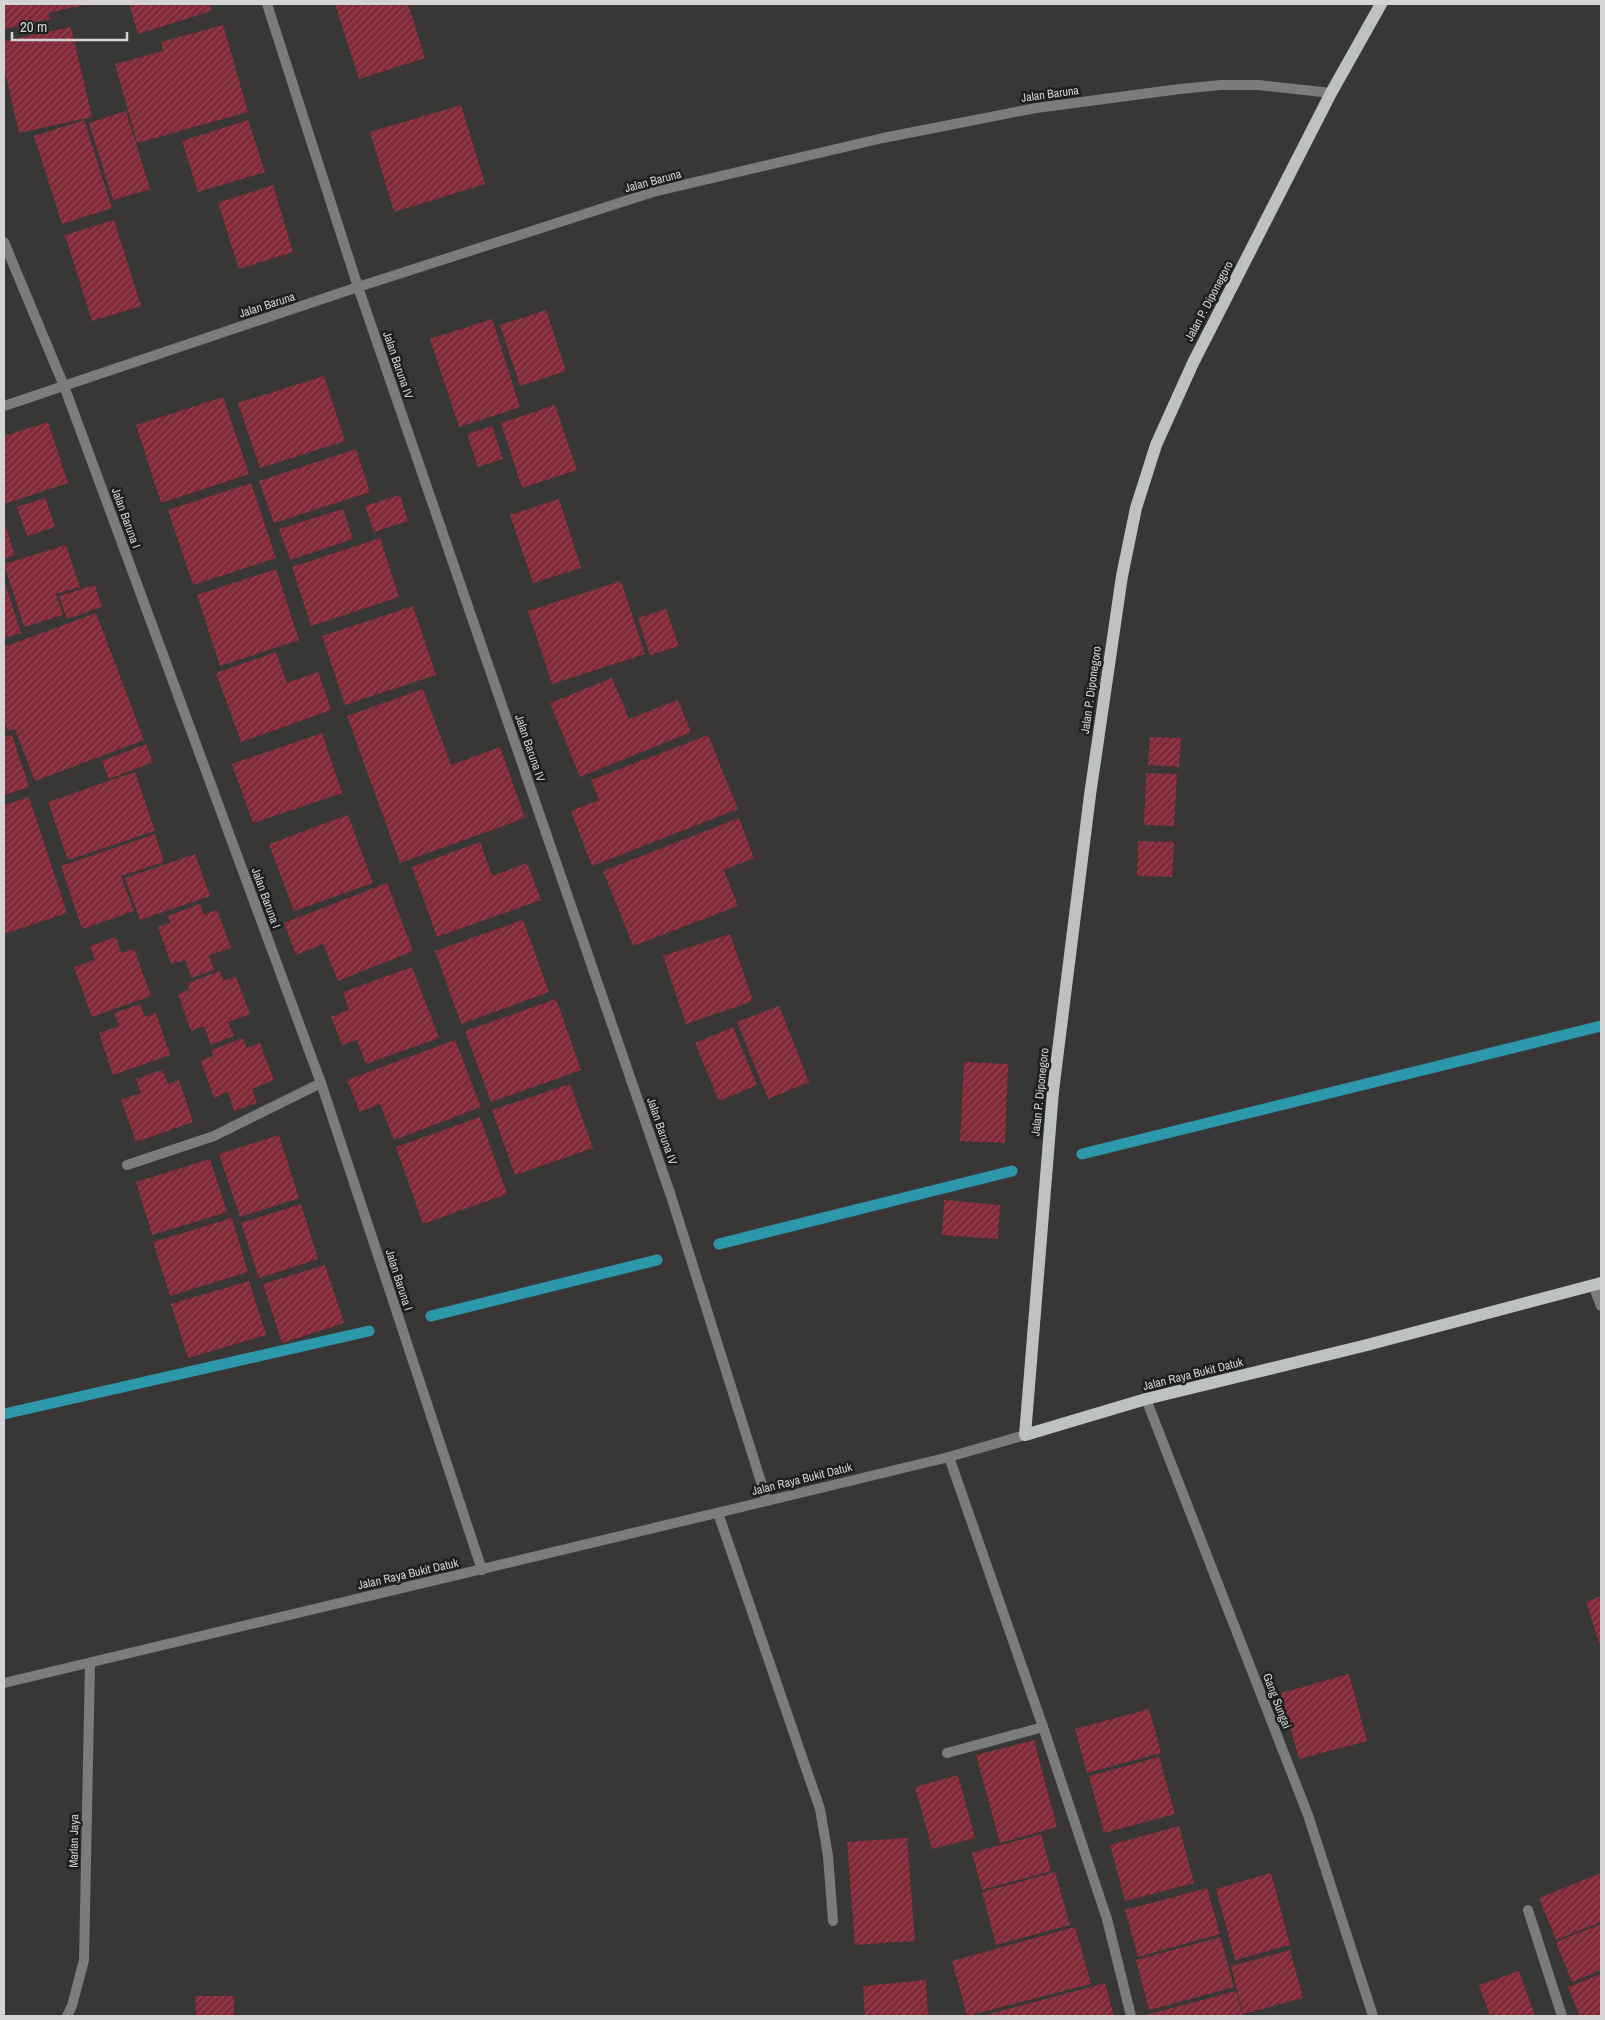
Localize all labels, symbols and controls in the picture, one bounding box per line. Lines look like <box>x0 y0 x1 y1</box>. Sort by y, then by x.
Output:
scale bar <box>12 10 128 42</box>
text: 20 m <box>20 16 47 37</box>
street label: Jalan Baruna <box>1020 82 1080 106</box>
street label: Jalan Baruna <box>623 166 684 196</box>
street label: Jalan P. Diponegoro <box>1181 258 1237 344</box>
street label: Jalan Baruna <box>237 288 298 322</box>
street label: Jalan Baruna IV <box>379 329 417 401</box>
street label: Jalan Baruna I <box>108 485 144 551</box>
street label: Jalan P. Diponegoro <box>1077 645 1105 735</box>
street label: Jalan Baruna IV <box>511 712 549 784</box>
street label: Jalan Baruna I <box>248 865 284 931</box>
street label: Jalan P. Diponegoro <box>1027 1047 1053 1137</box>
street label: Jalan Baruna IV <box>643 1095 681 1167</box>
street label: Jalan Baruna I <box>382 1247 416 1313</box>
street label: Jalan Raya Bukit Datuk <box>1141 1354 1245 1394</box>
street label: Jalan Raya Bukit Datuk <box>750 1459 854 1499</box>
street label: Jalan Raya Bukit Datuk <box>356 1555 460 1593</box>
street label: Gang Sungai <box>1259 1671 1295 1731</box>
street label: Marlan Jaya <box>66 1814 82 1868</box>

